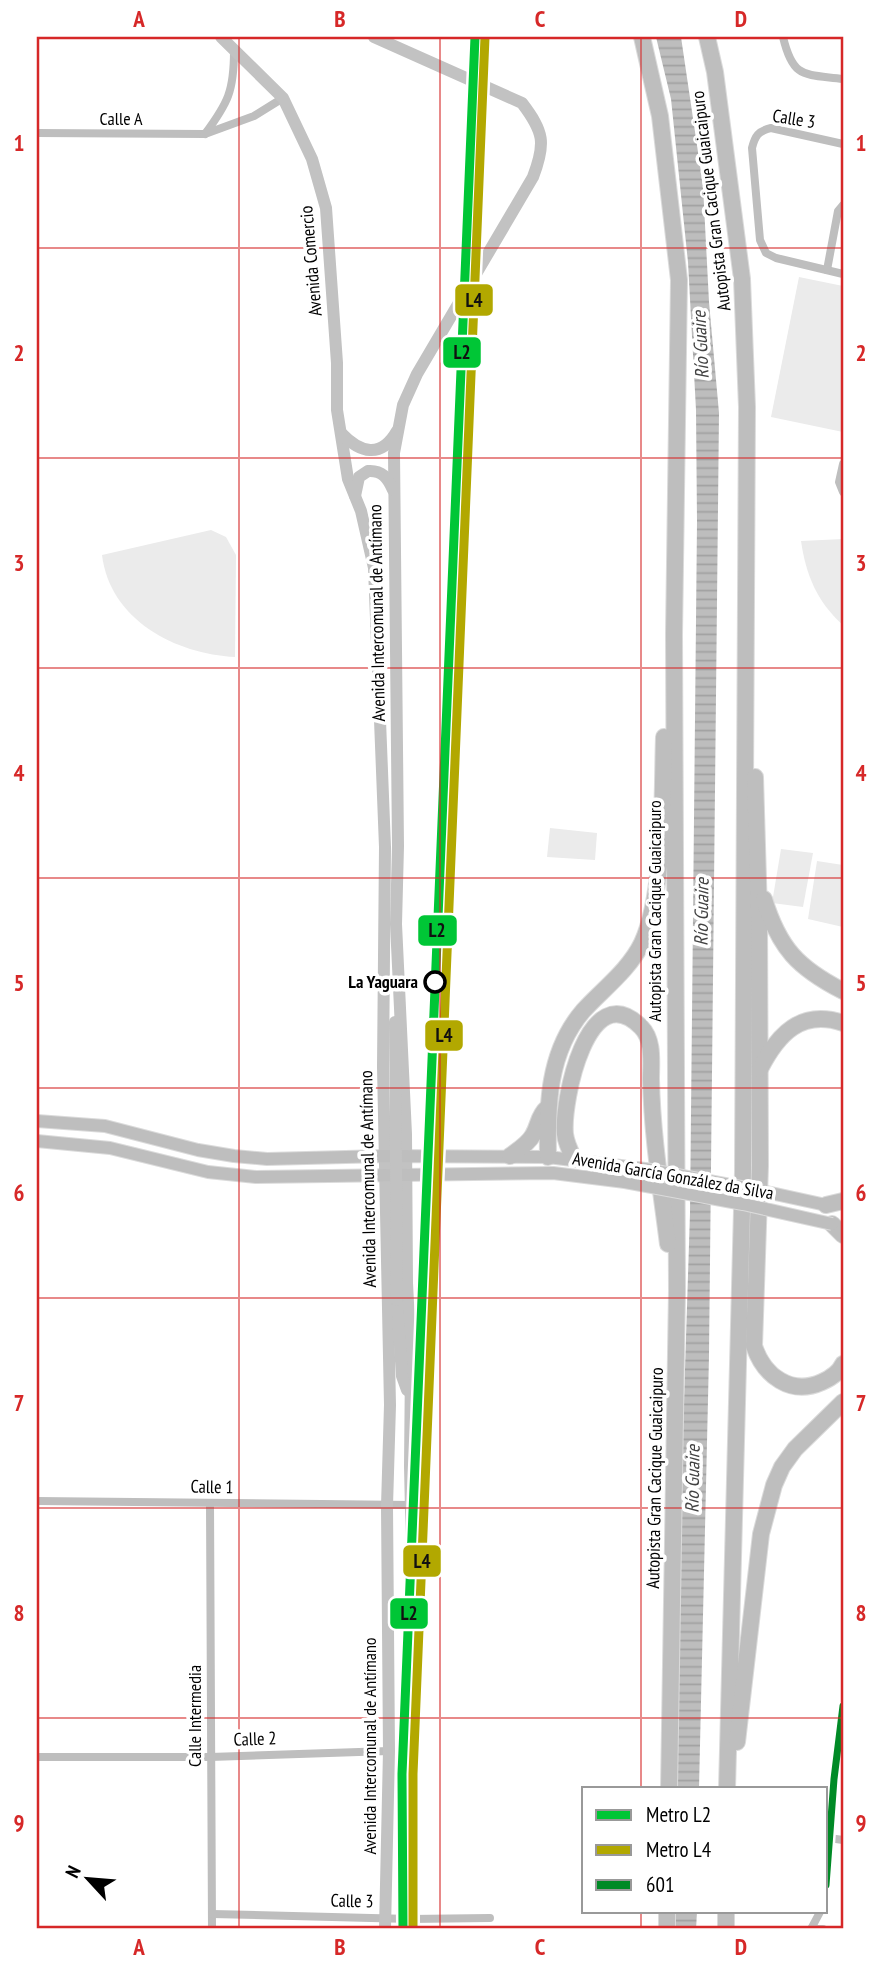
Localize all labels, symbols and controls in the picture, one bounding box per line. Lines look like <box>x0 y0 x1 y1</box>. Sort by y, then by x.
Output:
text: A <box>132 4 145 33</box>
text: B <box>334 4 346 33</box>
text: C <box>535 4 546 33</box>
text: D <box>735 4 747 33</box>
street label: Autopista Gran Cacique Guaicaipuro <box>686 90 735 312</box>
street label: Calle 3 <box>771 104 817 133</box>
street label: Calle A <box>100 107 143 130</box>
text: 1 <box>14 128 25 157</box>
text: 1 <box>856 128 867 157</box>
street label: Avenida Comercio <box>294 205 327 317</box>
line badge: L4 <box>454 283 494 317</box>
text: L4 <box>465 288 483 312</box>
water label: Río Guaire <box>686 309 714 380</box>
line badge: L2 <box>442 336 482 369</box>
text: 2 <box>14 338 25 367</box>
text: 2 <box>856 338 867 367</box>
text: L2 <box>453 340 471 364</box>
street label: Avenida Intercomunal de Antímano <box>363 504 390 722</box>
text: 3 <box>14 548 25 577</box>
text: 3 <box>856 548 867 577</box>
text: 4 <box>14 758 25 787</box>
text: 4 <box>856 758 867 787</box>
street label: Autopista Gran Cacique Guaicaipuro <box>643 800 666 1022</box>
water label: Río Guaire <box>688 877 714 946</box>
line badge: L2 <box>417 914 458 947</box>
text: L2 <box>428 918 446 942</box>
text: 5 <box>14 968 25 997</box>
text: 5 <box>856 968 867 997</box>
place label: La Yaguara <box>348 970 418 993</box>
marker: La Yaguara <box>424 971 446 993</box>
line badge: L4 <box>424 1019 464 1052</box>
text: L4 <box>435 1023 453 1047</box>
street label: Avenida Intercomunal de Antímano <box>354 1070 381 1288</box>
street label: Avenida García González da Silva <box>571 1146 775 1205</box>
text: 6 <box>14 1178 25 1207</box>
text: 6 <box>856 1178 867 1207</box>
street label: Autopista Gran Cacique Guaicaipuro <box>641 1367 668 1589</box>
text: 7 <box>14 1388 25 1417</box>
text: 7 <box>856 1388 867 1417</box>
water label: Río Guaire <box>679 1444 705 1513</box>
street label: Calle 1 <box>190 1475 234 1498</box>
line badge: L4 <box>402 1544 442 1578</box>
text: L4 <box>413 1549 431 1573</box>
line badge: L2 <box>389 1597 429 1630</box>
text: 8 <box>14 1598 25 1627</box>
text: 8 <box>856 1598 867 1627</box>
text: L2 <box>400 1601 418 1625</box>
street label: Avenida Intercomunal de Antímano <box>358 1637 381 1855</box>
street label: Calle Intermedia <box>183 1665 206 1767</box>
street label: Calle 2 <box>233 1726 277 1751</box>
legend <box>582 1787 828 1913</box>
text: Metro L2 <box>646 1801 711 1828</box>
text: 9 <box>14 1808 25 1837</box>
text: 9 <box>856 1808 867 1837</box>
text: Metro L4 <box>646 1836 712 1863</box>
north arrow <box>52 1843 122 1913</box>
text: N <box>60 1862 86 1881</box>
text: 601 <box>646 1871 674 1898</box>
street label: Calle 3 <box>330 1889 374 1912</box>
text: A <box>132 1932 145 1961</box>
text: B <box>334 1932 346 1961</box>
text: C <box>535 1932 546 1961</box>
text: D <box>735 1932 747 1961</box>

